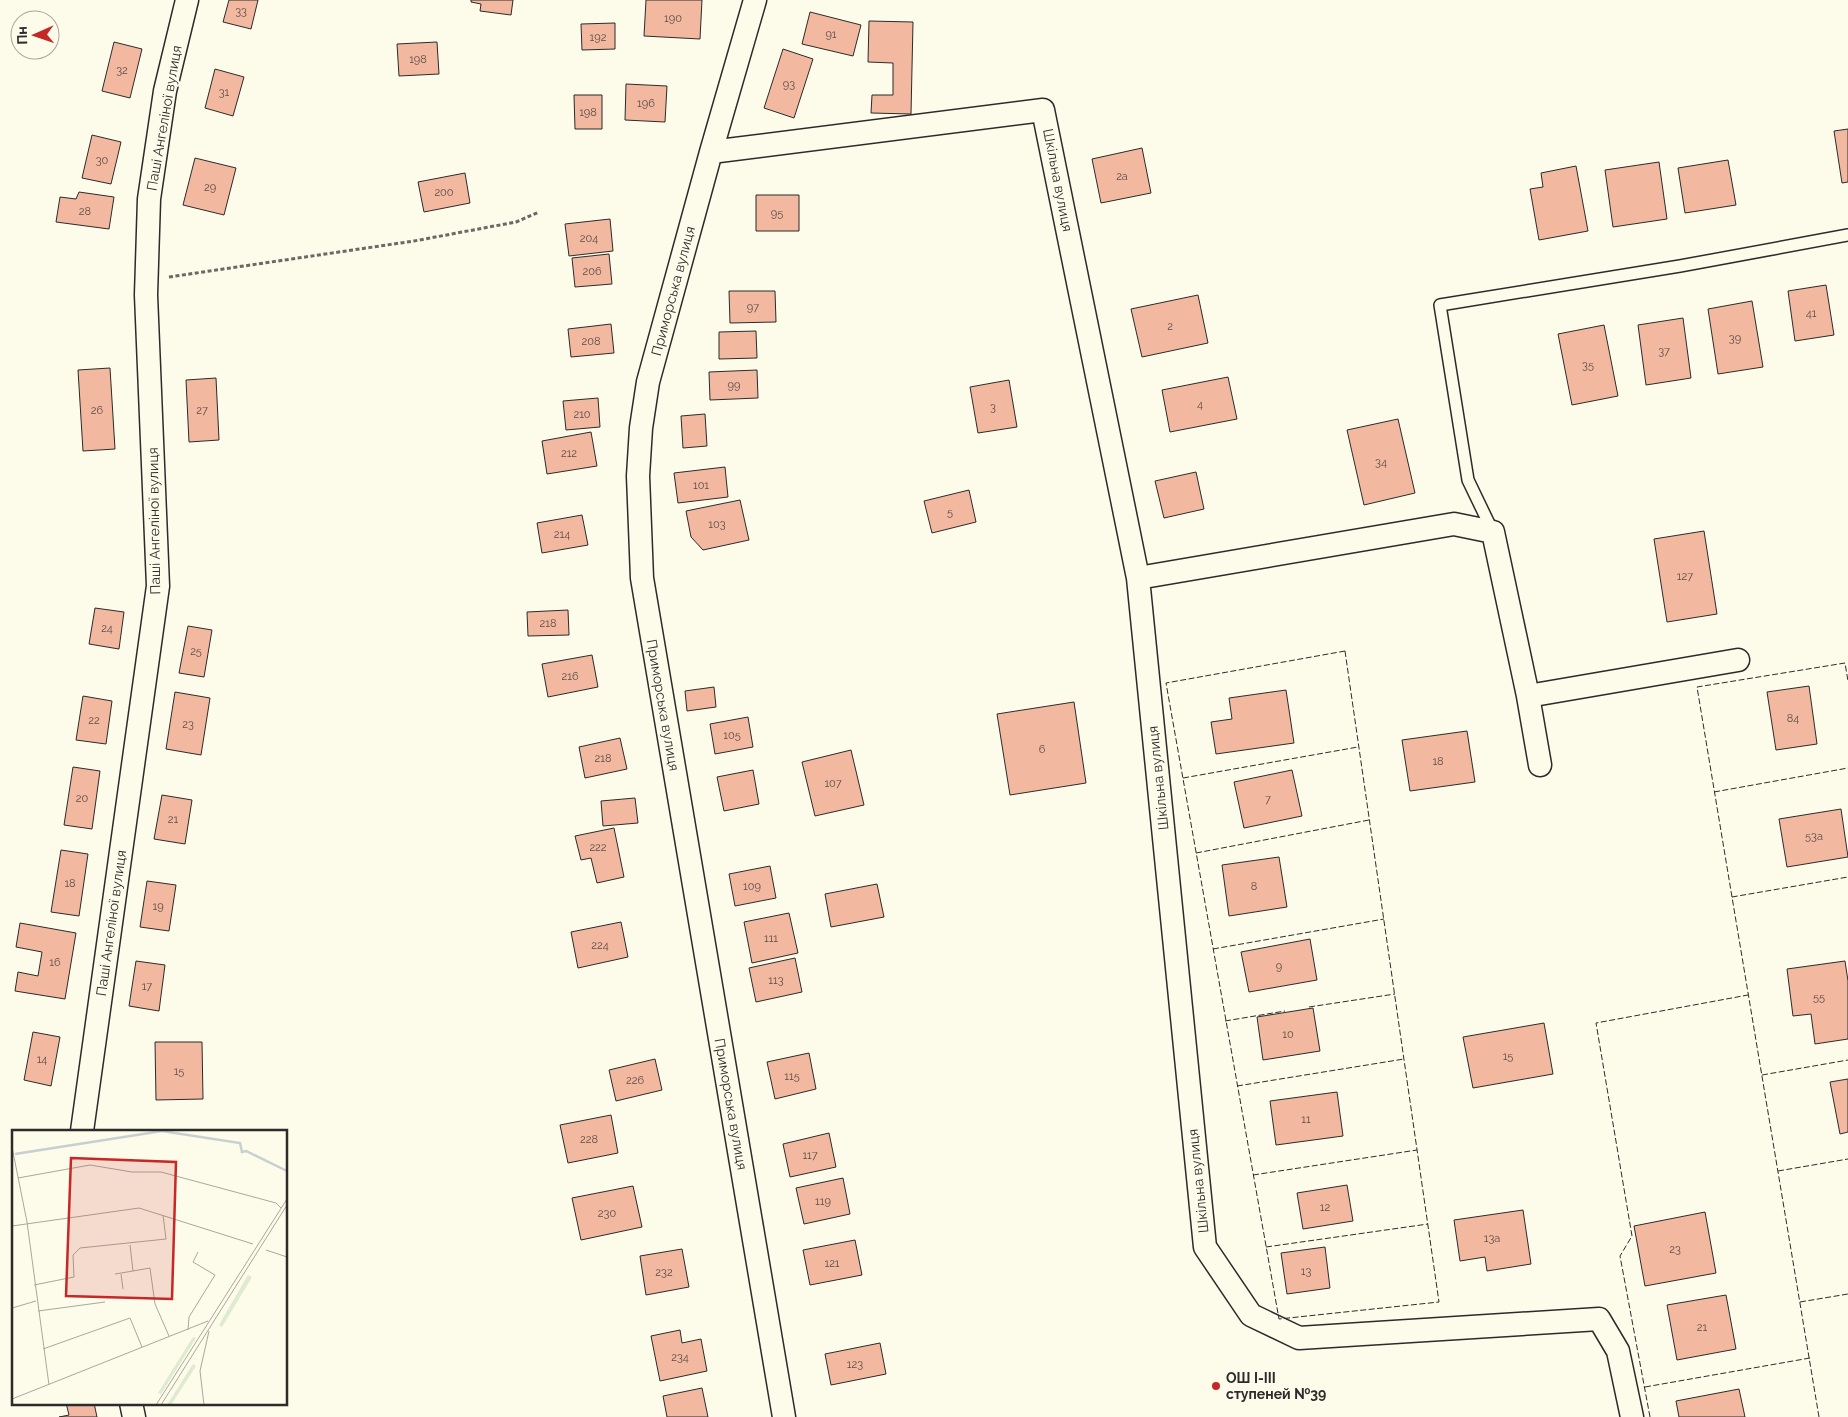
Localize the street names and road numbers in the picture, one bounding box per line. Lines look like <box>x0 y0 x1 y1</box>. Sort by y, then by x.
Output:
street label: Паші Ангеліної вулиця <box>143 44 185 192</box>
street label: Шкільна вулиця <box>1040 127 1076 233</box>
street label: Приморська вулиця <box>648 224 698 358</box>
street label: Паші Ангеліної вулиця <box>145 447 163 595</box>
street label: Приморська вулиця <box>644 638 682 772</box>
street label: Шкільна вулиця <box>1145 725 1171 831</box>
street label: Паші Ангеліної вулиця <box>93 849 129 997</box>
street label: Приморська вулиця <box>712 1037 750 1171</box>
street label: Шкільна вулиця <box>1185 1128 1211 1234</box>

